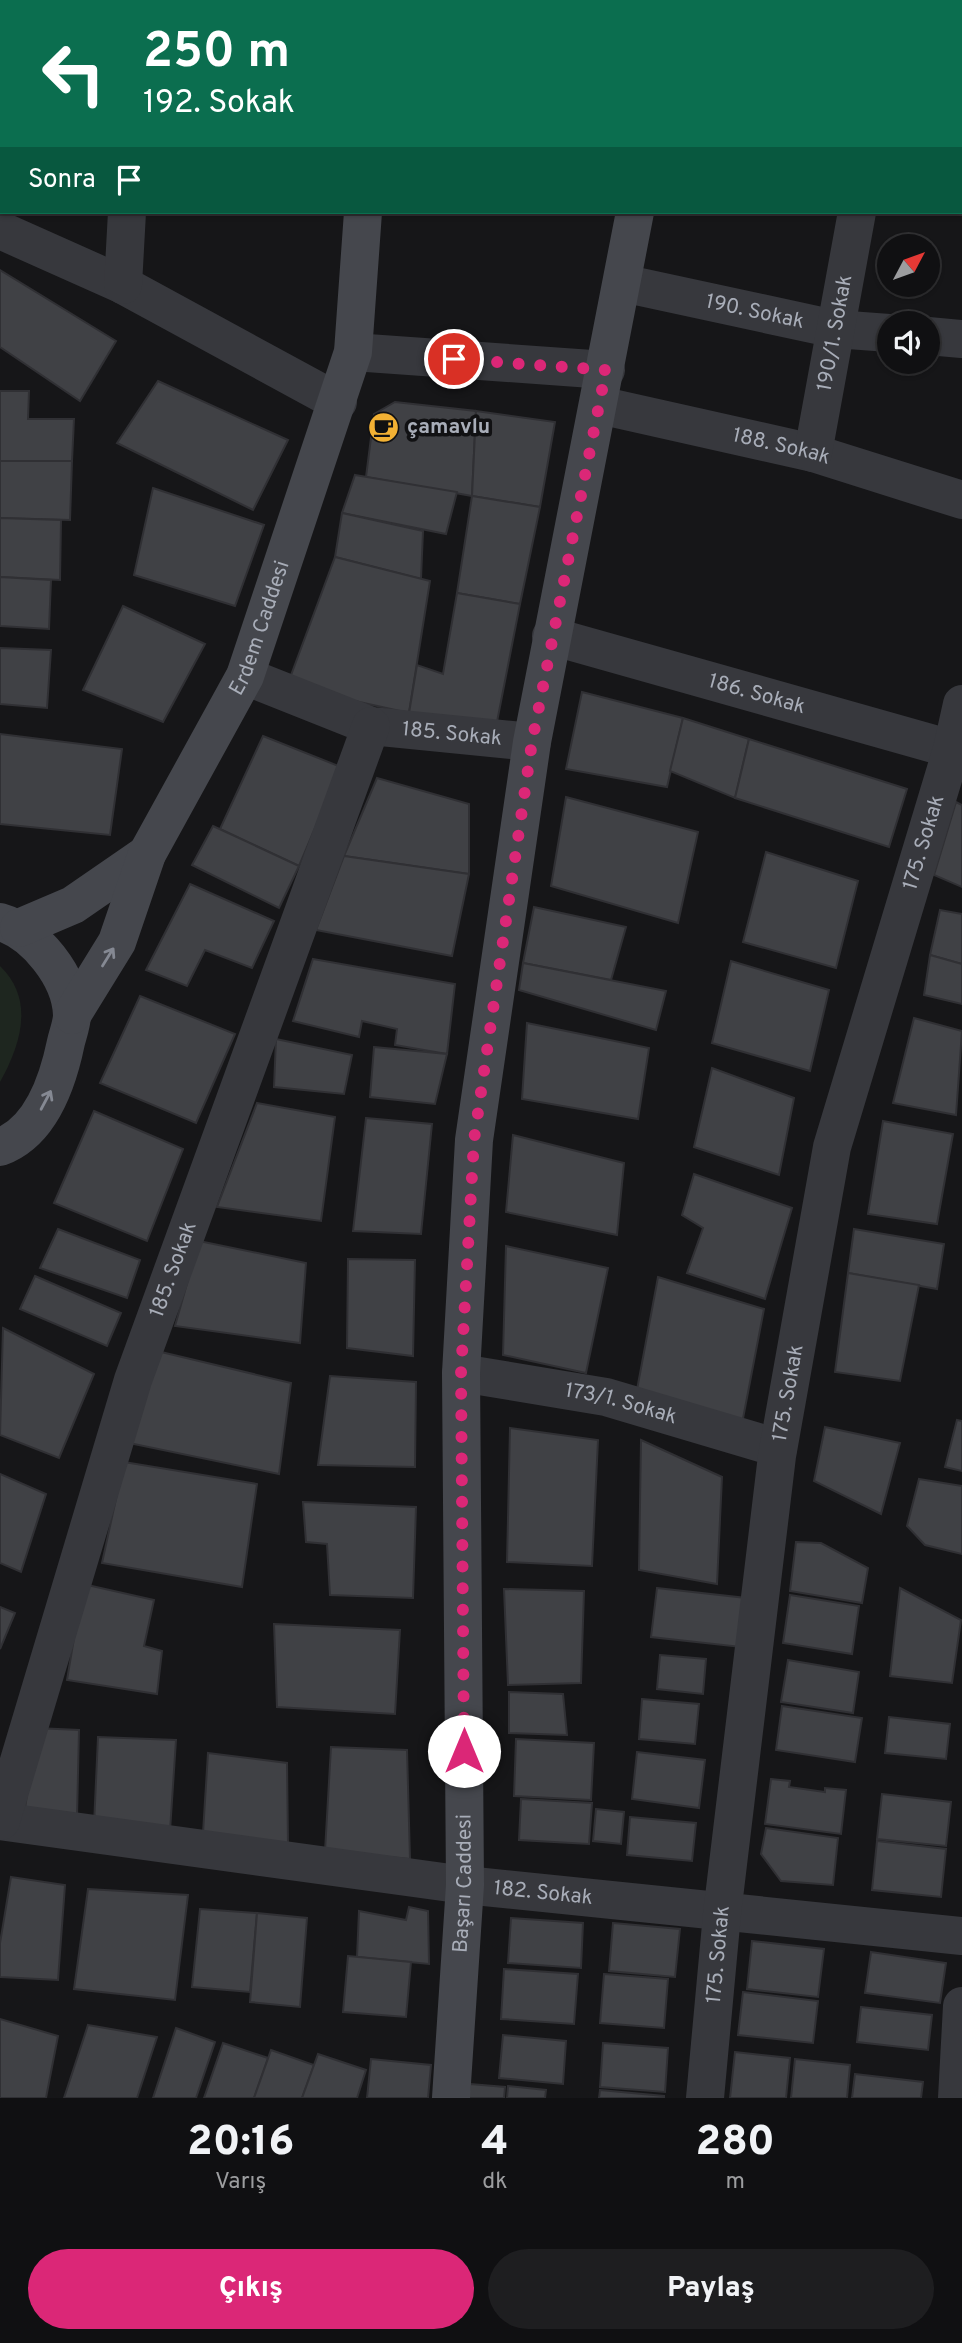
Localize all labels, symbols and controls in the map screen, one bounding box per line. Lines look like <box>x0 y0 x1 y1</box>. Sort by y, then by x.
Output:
text: 250 m <box>143 23 290 85</box>
icon: left <box>28 28 119 119</box>
text: 192. Sokak <box>143 84 295 124</box>
icon: arrive <box>110 161 148 199</box>
text: Sonra <box>28 164 96 197</box>
north arrow <box>877 234 940 298</box>
map controls <box>877 234 940 374</box>
street label: 190/1. Sokak <box>811 272 859 394</box>
street label: 190. Sokak <box>703 288 807 335</box>
button: sound <box>877 311 940 374</box>
pin <box>424 329 484 389</box>
icon: arrive <box>435 340 473 378</box>
cafe icon: çamavlu <box>367 410 401 444</box>
place label: çamavlu <box>407 414 490 441</box>
street label: 188. Sokak <box>730 422 834 471</box>
street label: Erdem Caddesi <box>223 557 296 700</box>
street label: 186. Sokak <box>705 668 809 721</box>
street label: 185. Sokak <box>401 716 503 752</box>
street label: 175. Sokak <box>897 792 951 893</box>
one-way arrow <box>101 947 115 967</box>
one-way arrow <box>39 1090 53 1110</box>
street label: 185. Sokak <box>143 1218 203 1321</box>
street label: 175. Sokak <box>766 1342 810 1444</box>
street label: 173/1. Sokak <box>563 1377 680 1431</box>
position arrow <box>427 1714 501 1788</box>
street label: Başarı Caddesi <box>447 1814 479 1954</box>
street label: 182. Sokak <box>492 1875 594 1912</box>
street label: 175. Sokak <box>700 1904 736 2005</box>
text: 20:16 <box>187 2117 294 2170</box>
text: 4 <box>481 2117 509 2170</box>
text: 280 <box>696 2117 775 2170</box>
text: Varış <box>215 2168 266 2197</box>
text: dk <box>482 2168 507 2197</box>
text: m <box>725 2168 745 2197</box>
button: Çıkış <box>28 2249 474 2329</box>
button: Paylaş <box>488 2249 934 2329</box>

